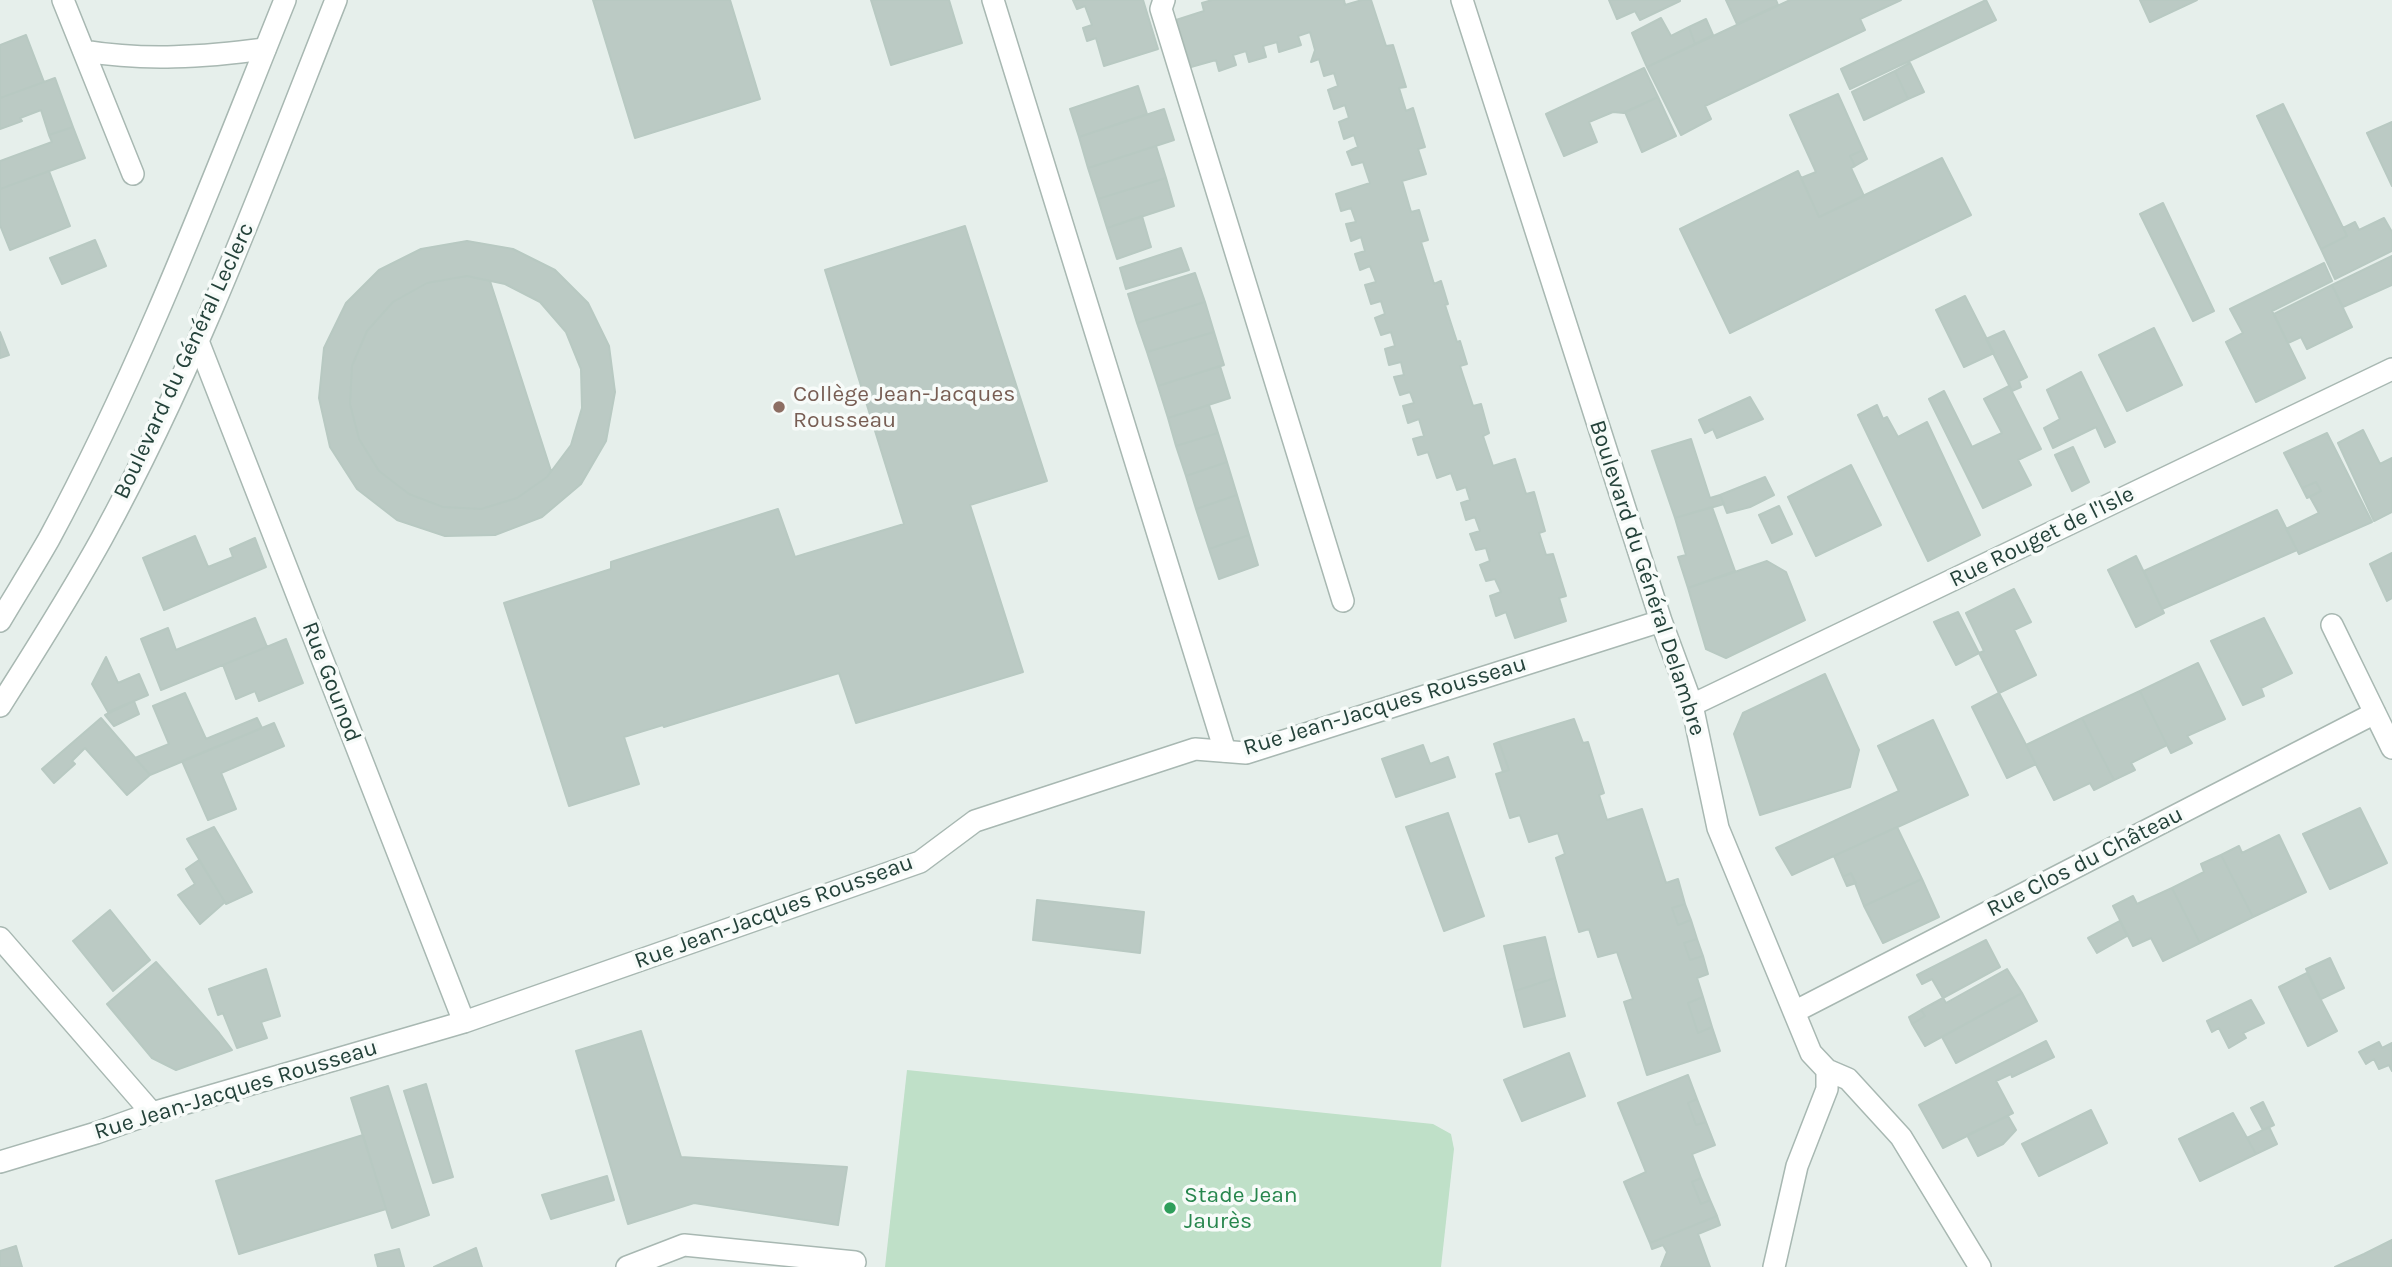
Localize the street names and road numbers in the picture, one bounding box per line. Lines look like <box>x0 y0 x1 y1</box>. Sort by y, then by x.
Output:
street label: Boulevard du Général Leclerc <box>108 218 260 504</box>
street label: Boulevard du Général Delambre <box>1583 417 1711 739</box>
street label: Rue Rouget de l'Isle <box>1945 480 2139 594</box>
street label: Rue Gounod <box>295 618 367 746</box>
street label: Rue Jean-Jacques Rousseau <box>1240 650 1530 762</box>
street label: Rue Clos du Château <box>1982 801 2188 923</box>
street label: Rue Jean-Jacques Rousseau <box>631 849 917 975</box>
street label: Rue Jean-Jacques Rousseau <box>91 1034 381 1146</box>

